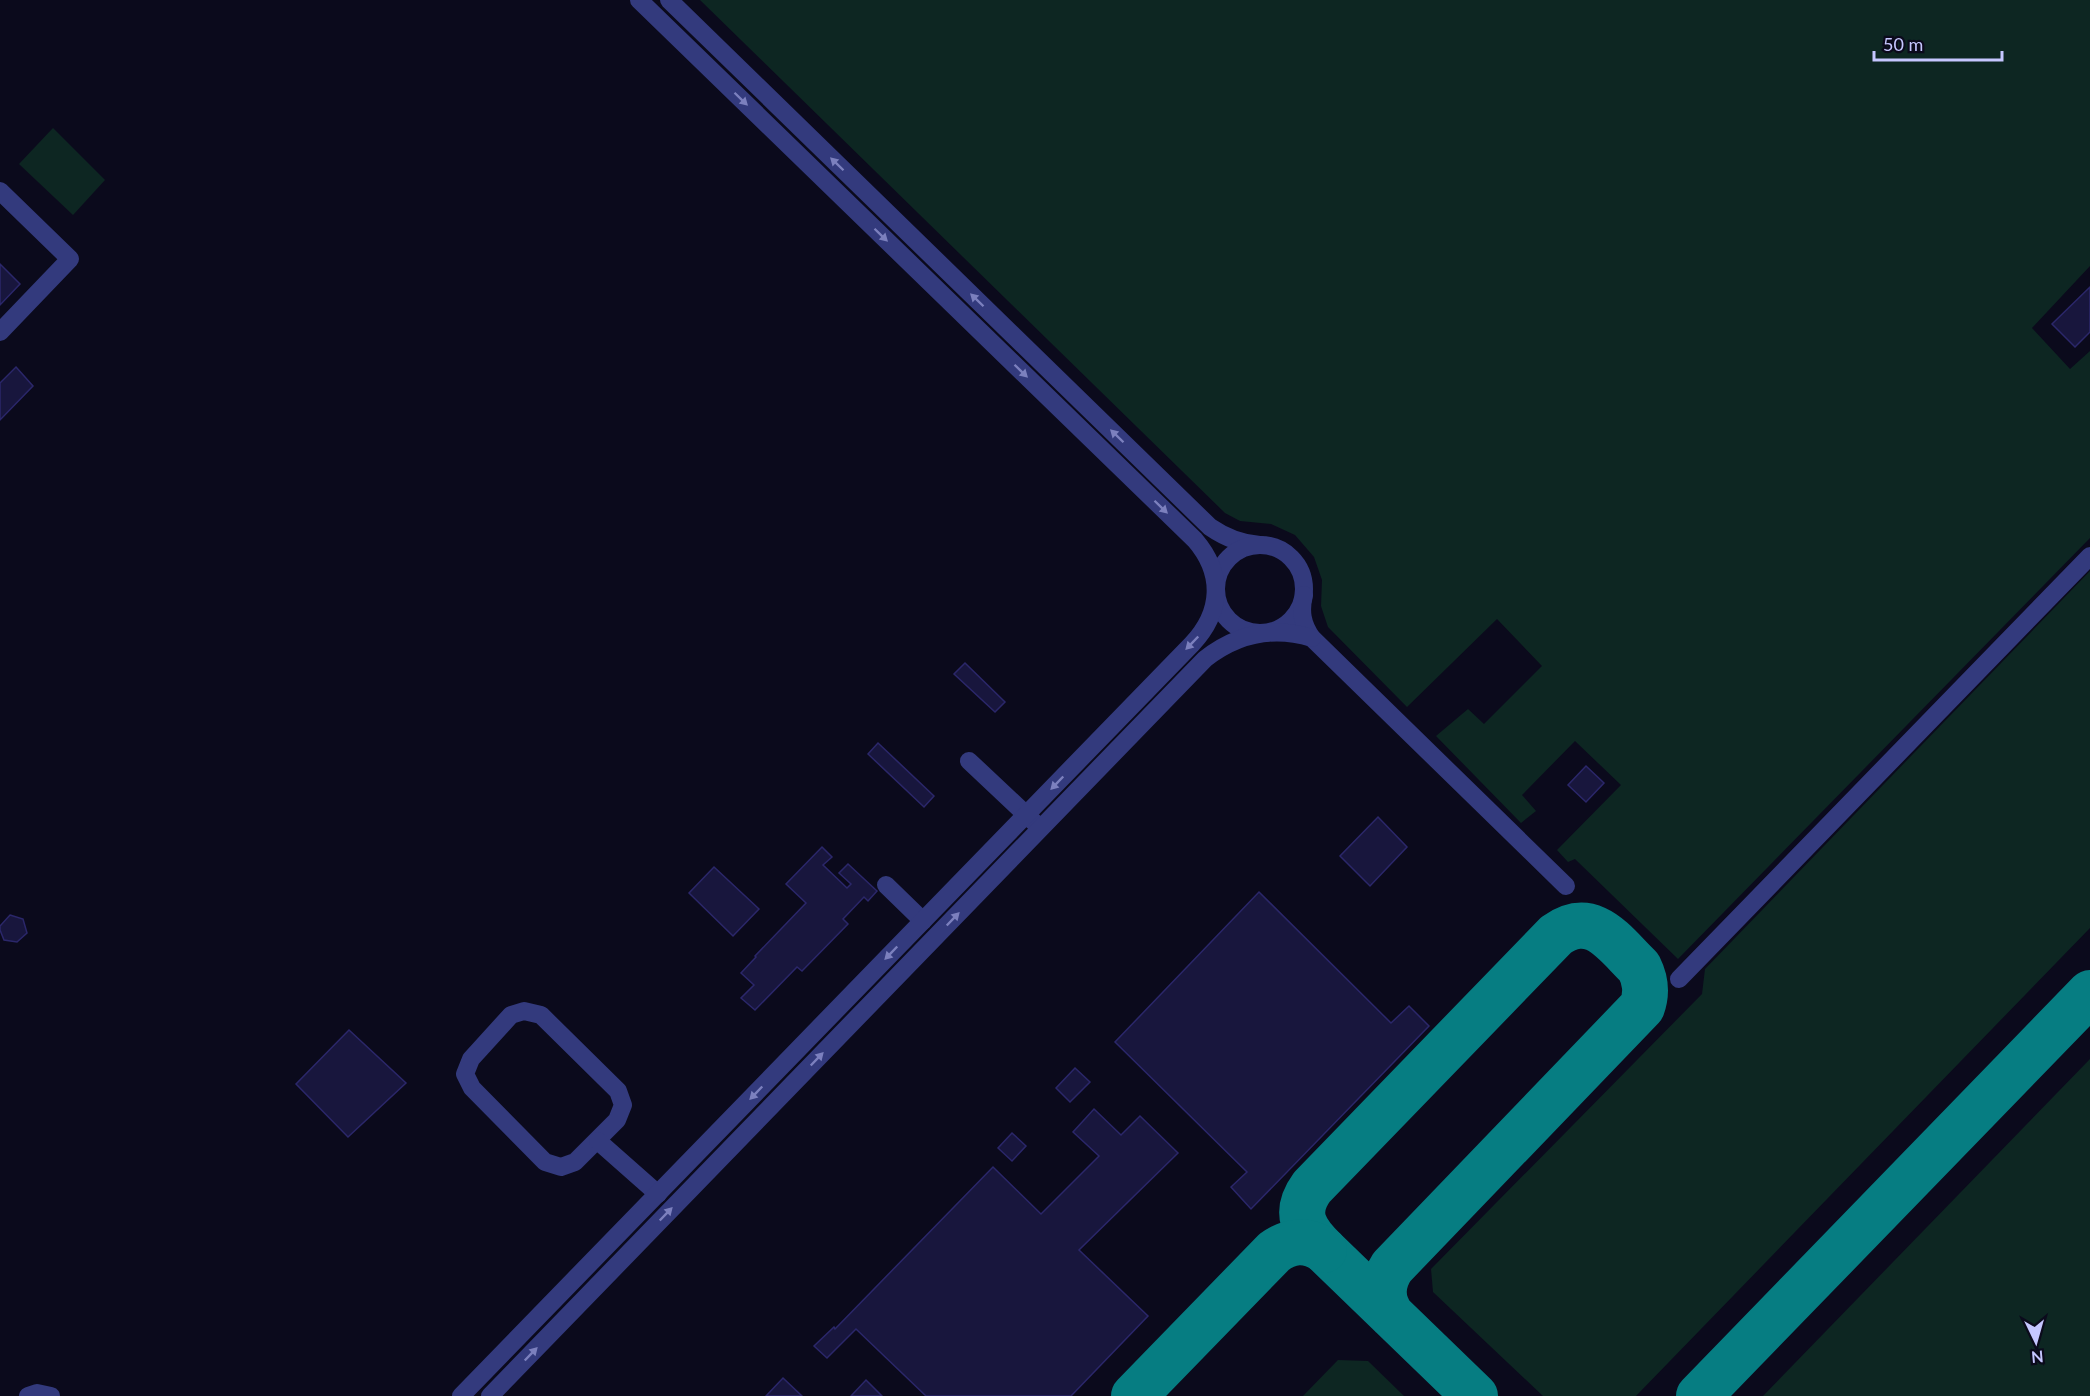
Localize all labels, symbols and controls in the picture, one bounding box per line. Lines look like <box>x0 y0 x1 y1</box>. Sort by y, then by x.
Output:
scale bar <box>1874 24 2002 62</box>
text: 50 m <box>1883 33 1923 55</box>
one-way arrow <box>734 92 748 106</box>
one-way arrow <box>830 157 845 171</box>
one-way arrow <box>874 228 889 242</box>
one-way arrow <box>970 294 985 307</box>
one-way arrow <box>1014 364 1029 378</box>
one-way arrow <box>1109 429 1124 443</box>
one-way arrow <box>1153 500 1168 514</box>
one-way arrow <box>1186 636 1200 650</box>
one-way arrow <box>1050 776 1064 790</box>
one-way arrow <box>945 913 959 927</box>
one-way arrow <box>885 946 899 960</box>
one-way arrow <box>810 1052 824 1067</box>
one-way arrow <box>749 1086 763 1100</box>
one-way arrow <box>659 1208 673 1222</box>
north arrow <box>2006 1312 2066 1372</box>
one-way arrow <box>523 1347 537 1361</box>
text: N <box>2030 1347 2044 1367</box>

